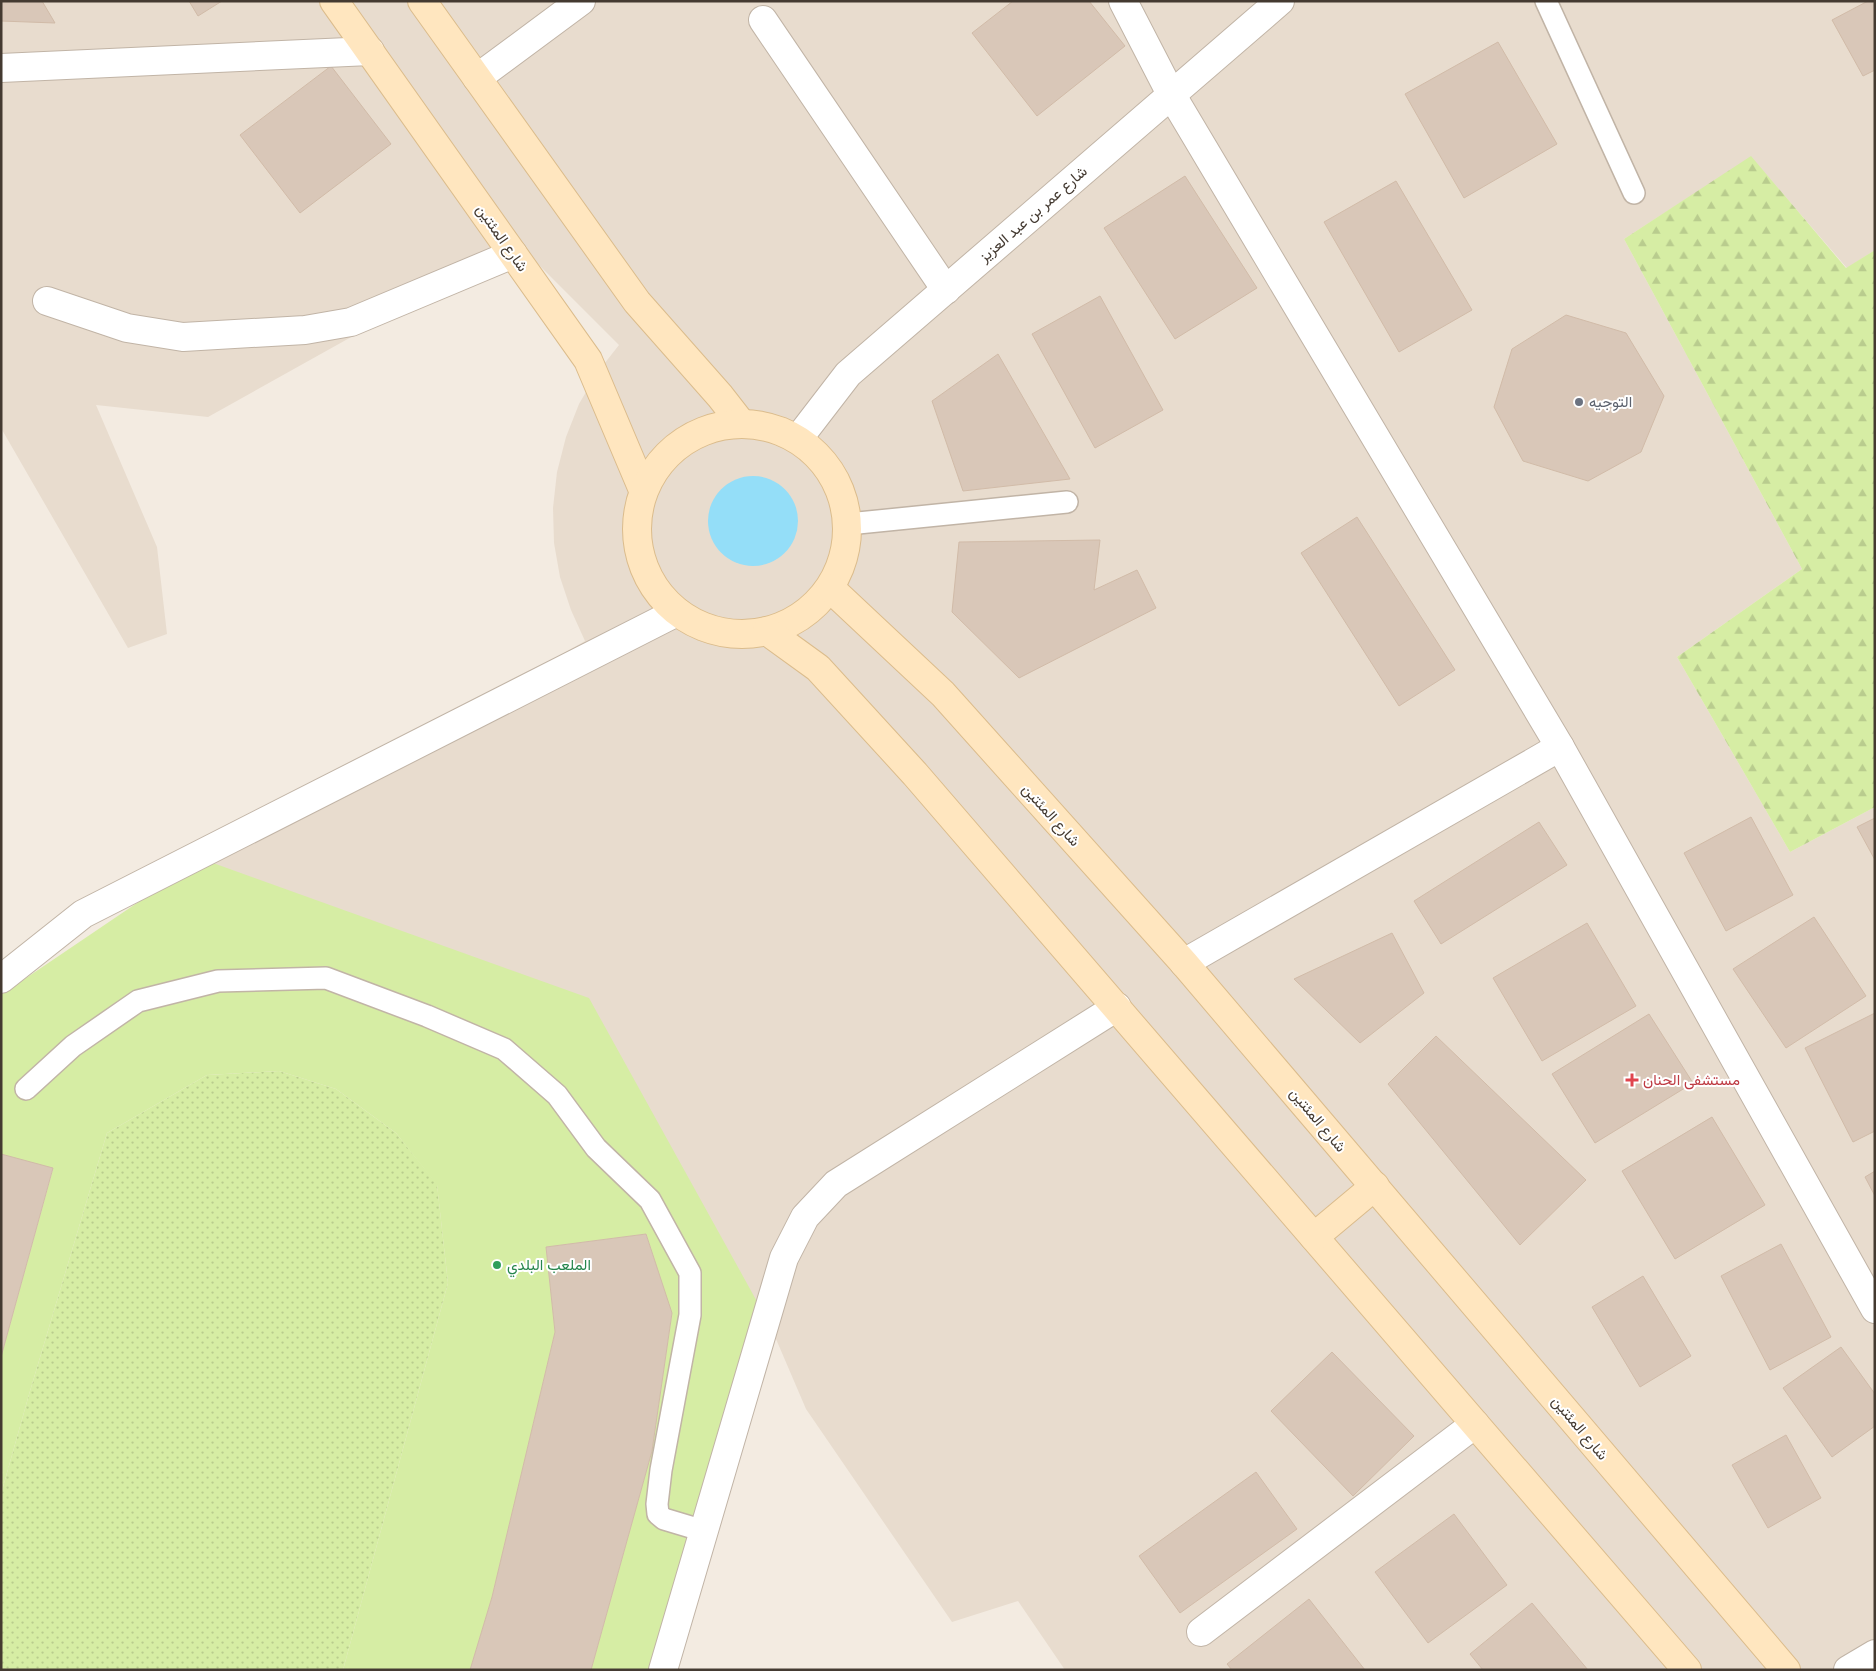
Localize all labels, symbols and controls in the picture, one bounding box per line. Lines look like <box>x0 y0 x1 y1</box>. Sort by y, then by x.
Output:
street label: شارع عمر بن عبد العزيز <box>974 161 1092 268</box>
street label: شارع المئتين <box>471 200 533 276</box>
place label: التوجيه <box>1589 392 1632 412</box>
marker: التوجيه <box>1573 396 1585 408</box>
street label: شارع المئتين <box>1017 779 1085 851</box>
place label: مستشفى الحنان <box>1643 1070 1740 1090</box>
marker: مستشفى الحنان <box>1625 1073 1639 1087</box>
street label: شارع المئتين <box>1285 1084 1351 1157</box>
place label: الملعب البلدي <box>507 1255 591 1278</box>
marker: الملعب البلدي <box>491 1259 503 1271</box>
street label: شارع المئتين <box>1547 1392 1613 1465</box>

